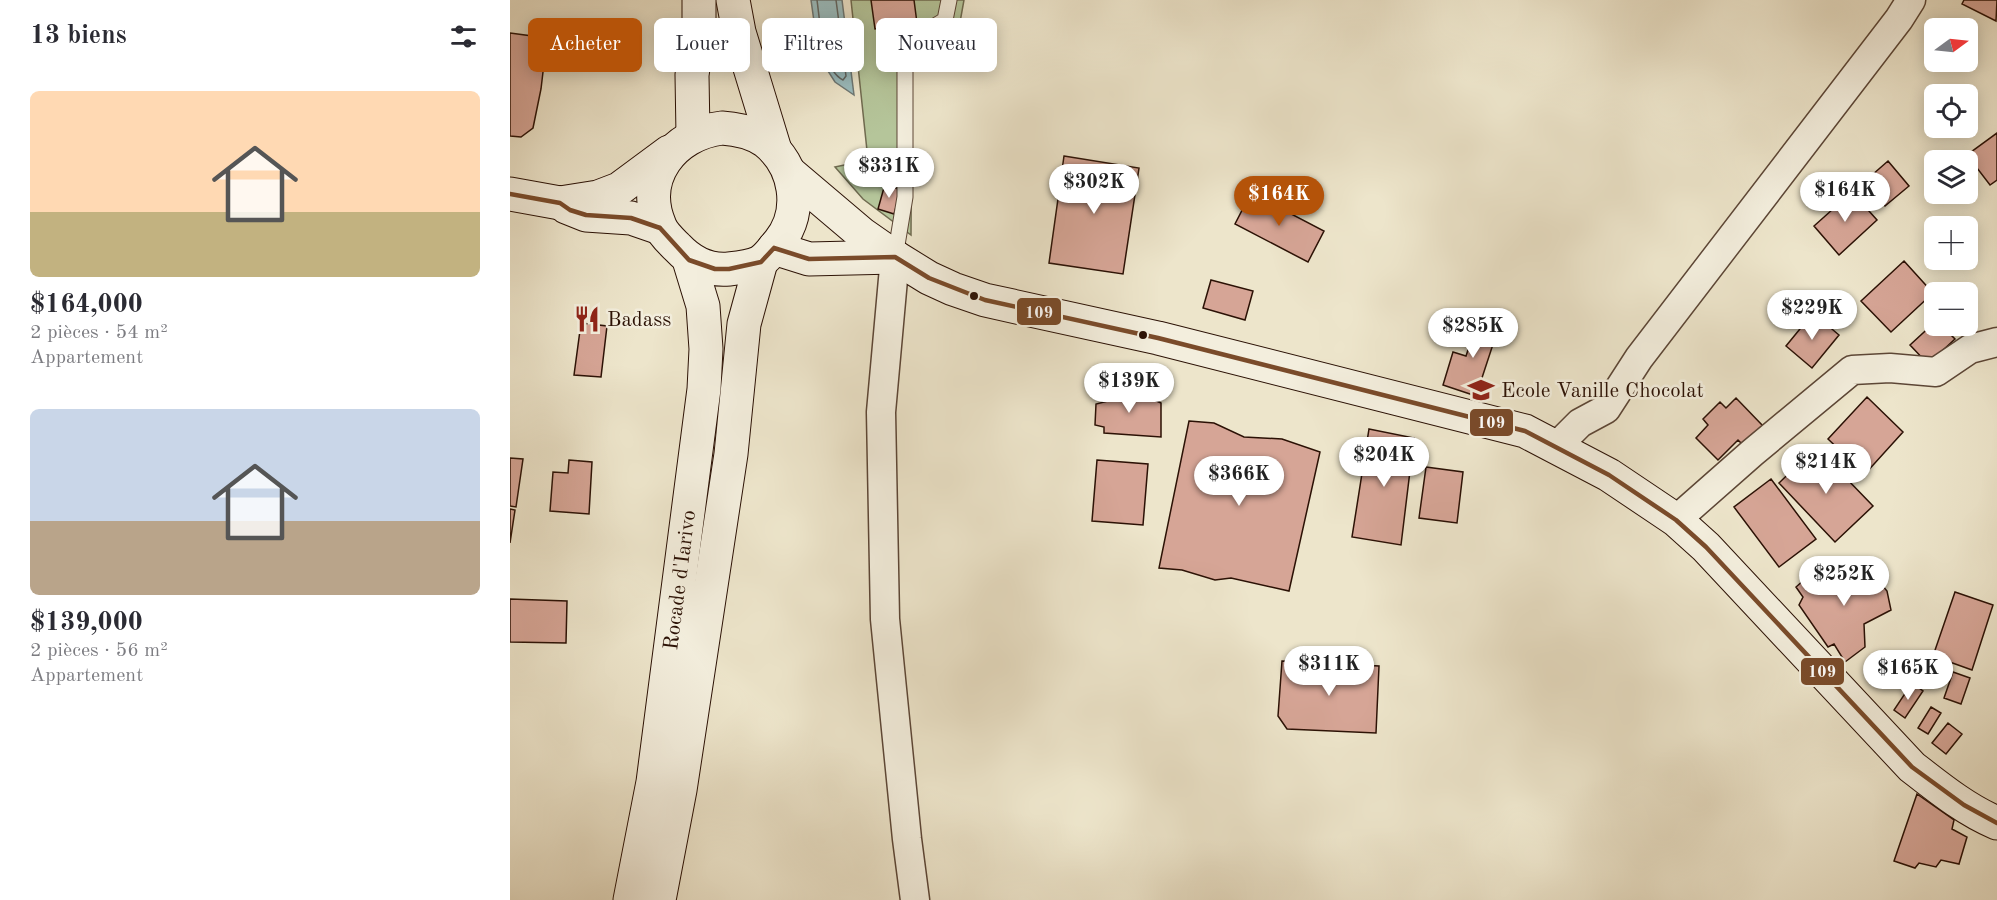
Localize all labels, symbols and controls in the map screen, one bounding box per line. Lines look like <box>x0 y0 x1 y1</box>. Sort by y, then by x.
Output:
chip: Acheter <box>528 18 642 72</box>
chip: Louer <box>654 18 750 72</box>
chip: Filtres <box>762 18 864 72</box>
chip: Nouveau <box>876 18 997 72</box>
north arrow <box>1924 18 1978 72</box>
map controls <box>1924 18 1978 336</box>
icon: filters <box>447 20 480 53</box>
text: 13 biens <box>30 23 127 49</box>
button: locate <box>1924 84 1978 138</box>
icon: home <box>201 130 309 238</box>
pin: $331K <box>847 148 931 199</box>
button: layers <box>1924 150 1978 204</box>
text: $331K <box>858 157 920 177</box>
pin: $302K <box>1052 164 1136 215</box>
pin: $164K <box>1803 172 1887 223</box>
text: $302K <box>1063 173 1125 193</box>
pin: $164K <box>1237 176 1321 227</box>
text: $164K <box>1814 181 1876 201</box>
text: $164K <box>1248 185 1310 205</box>
button: + <box>1924 216 1978 270</box>
button: − <box>1924 282 1978 336</box>
unlabelled marker <box>968 290 980 302</box>
pin: $229K <box>1770 290 1854 341</box>
text: $164,000 <box>30 292 143 318</box>
line badge: 109 <box>1016 297 1062 326</box>
text: $229K <box>1781 299 1843 319</box>
restaurant icon: Badass <box>572 304 602 334</box>
text: 109 <box>1025 306 1053 322</box>
pin: $285K <box>1431 308 1515 359</box>
place label: Badass <box>607 310 671 331</box>
text: $285K <box>1442 317 1504 337</box>
text: 2 pièces · 54 m² <box>30 323 168 343</box>
unlabelled marker <box>1137 329 1149 341</box>
text: Appartement <box>30 348 143 368</box>
pin: $139K <box>1087 363 1171 414</box>
text: $139K <box>1098 372 1160 392</box>
school or university icon: Ecole Vanille Chocolat <box>1466 375 1496 405</box>
place label: Ecole Vanille Chocolat <box>1501 381 1704 402</box>
line badge: 109 <box>1469 408 1514 437</box>
text: 109 <box>1477 416 1505 432</box>
pin: $204K <box>1342 437 1426 488</box>
pin: $214K <box>1784 444 1868 495</box>
text: $204K <box>1353 446 1415 466</box>
icon: home <box>201 448 309 556</box>
text: $214K <box>1795 453 1857 473</box>
pin: $366K <box>1197 456 1281 507</box>
text: $366K <box>1208 465 1270 485</box>
street label: Rocade d'Iarivo <box>661 509 700 651</box>
pin: $252K <box>1802 556 1886 607</box>
text: $252K <box>1813 565 1875 585</box>
text: $139,000 <box>30 610 143 636</box>
text: 2 pièces · 56 m² <box>30 641 168 661</box>
pin: $311K <box>1287 646 1371 697</box>
pin: $165K <box>1866 650 1950 701</box>
text: $311K <box>1298 655 1360 675</box>
line badge: 109 <box>1800 657 1845 686</box>
text: $165K <box>1877 659 1939 679</box>
text: 109 <box>1808 665 1836 681</box>
text: Appartement <box>30 666 143 686</box>

